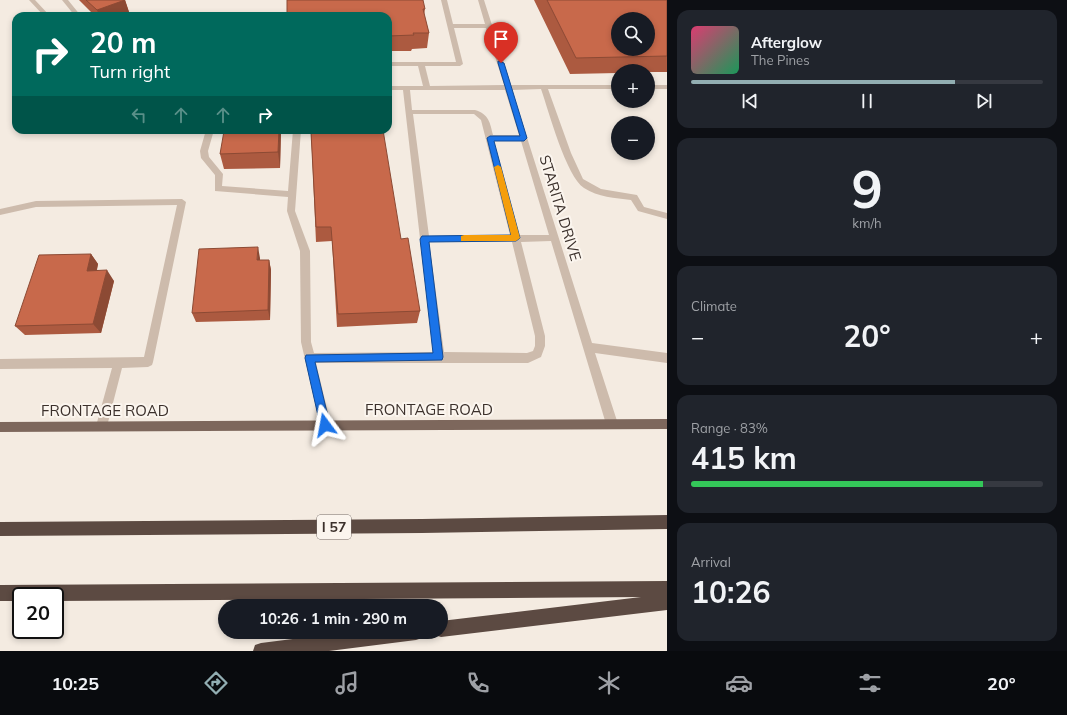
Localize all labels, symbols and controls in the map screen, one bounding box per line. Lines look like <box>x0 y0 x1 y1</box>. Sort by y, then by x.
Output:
map controls <box>611 12 655 160</box>
button: search <box>611 12 655 56</box>
pin <box>484 22 518 63</box>
text: 20 m <box>90 25 156 60</box>
icon: right <box>24 28 76 80</box>
icon: arrive <box>490 28 512 50</box>
text: Afterglow <box>751 33 822 52</box>
text: The Pines <box>751 52 810 68</box>
text: Turn right <box>90 60 170 83</box>
button: + <box>611 64 655 108</box>
icon: previous <box>739 90 761 112</box>
icon: pause <box>856 90 878 112</box>
icon: next <box>973 90 995 112</box>
icon: left <box>128 104 150 126</box>
icon: ahead <box>170 104 192 126</box>
icon: ahead <box>212 104 234 126</box>
icon: right <box>254 104 276 126</box>
button: − <box>611 116 655 160</box>
street label: STARITA DRIVE <box>535 153 586 263</box>
text: 9 <box>851 156 883 221</box>
text: km/h <box>852 215 882 231</box>
text: Climate <box>691 298 737 314</box>
text: 20° <box>843 317 891 355</box>
text: − <box>691 323 704 351</box>
text: + <box>1030 323 1043 351</box>
street label: FRONTAGE ROAD <box>365 400 493 419</box>
street label: FRONTAGE ROAD <box>41 401 169 420</box>
position arrow <box>304 404 346 446</box>
text: Range · 83% <box>691 420 768 436</box>
text: 415 km <box>691 439 797 477</box>
road number: I 57 <box>317 515 351 539</box>
text: Arrival <box>691 554 731 570</box>
text: 10:26 <box>691 573 770 611</box>
speed limit sign: 20 <box>12 587 64 639</box>
text: 10:26 · 1 min · 290 m <box>259 609 407 628</box>
icon: directions <box>202 669 230 697</box>
icon: music <box>333 669 361 697</box>
icon: phone <box>464 669 492 697</box>
icon: climate <box>595 669 623 697</box>
icon: car <box>725 669 753 697</box>
icon: filters <box>856 669 884 697</box>
text: 10:25 <box>51 672 99 695</box>
text: 20° <box>987 672 1016 695</box>

